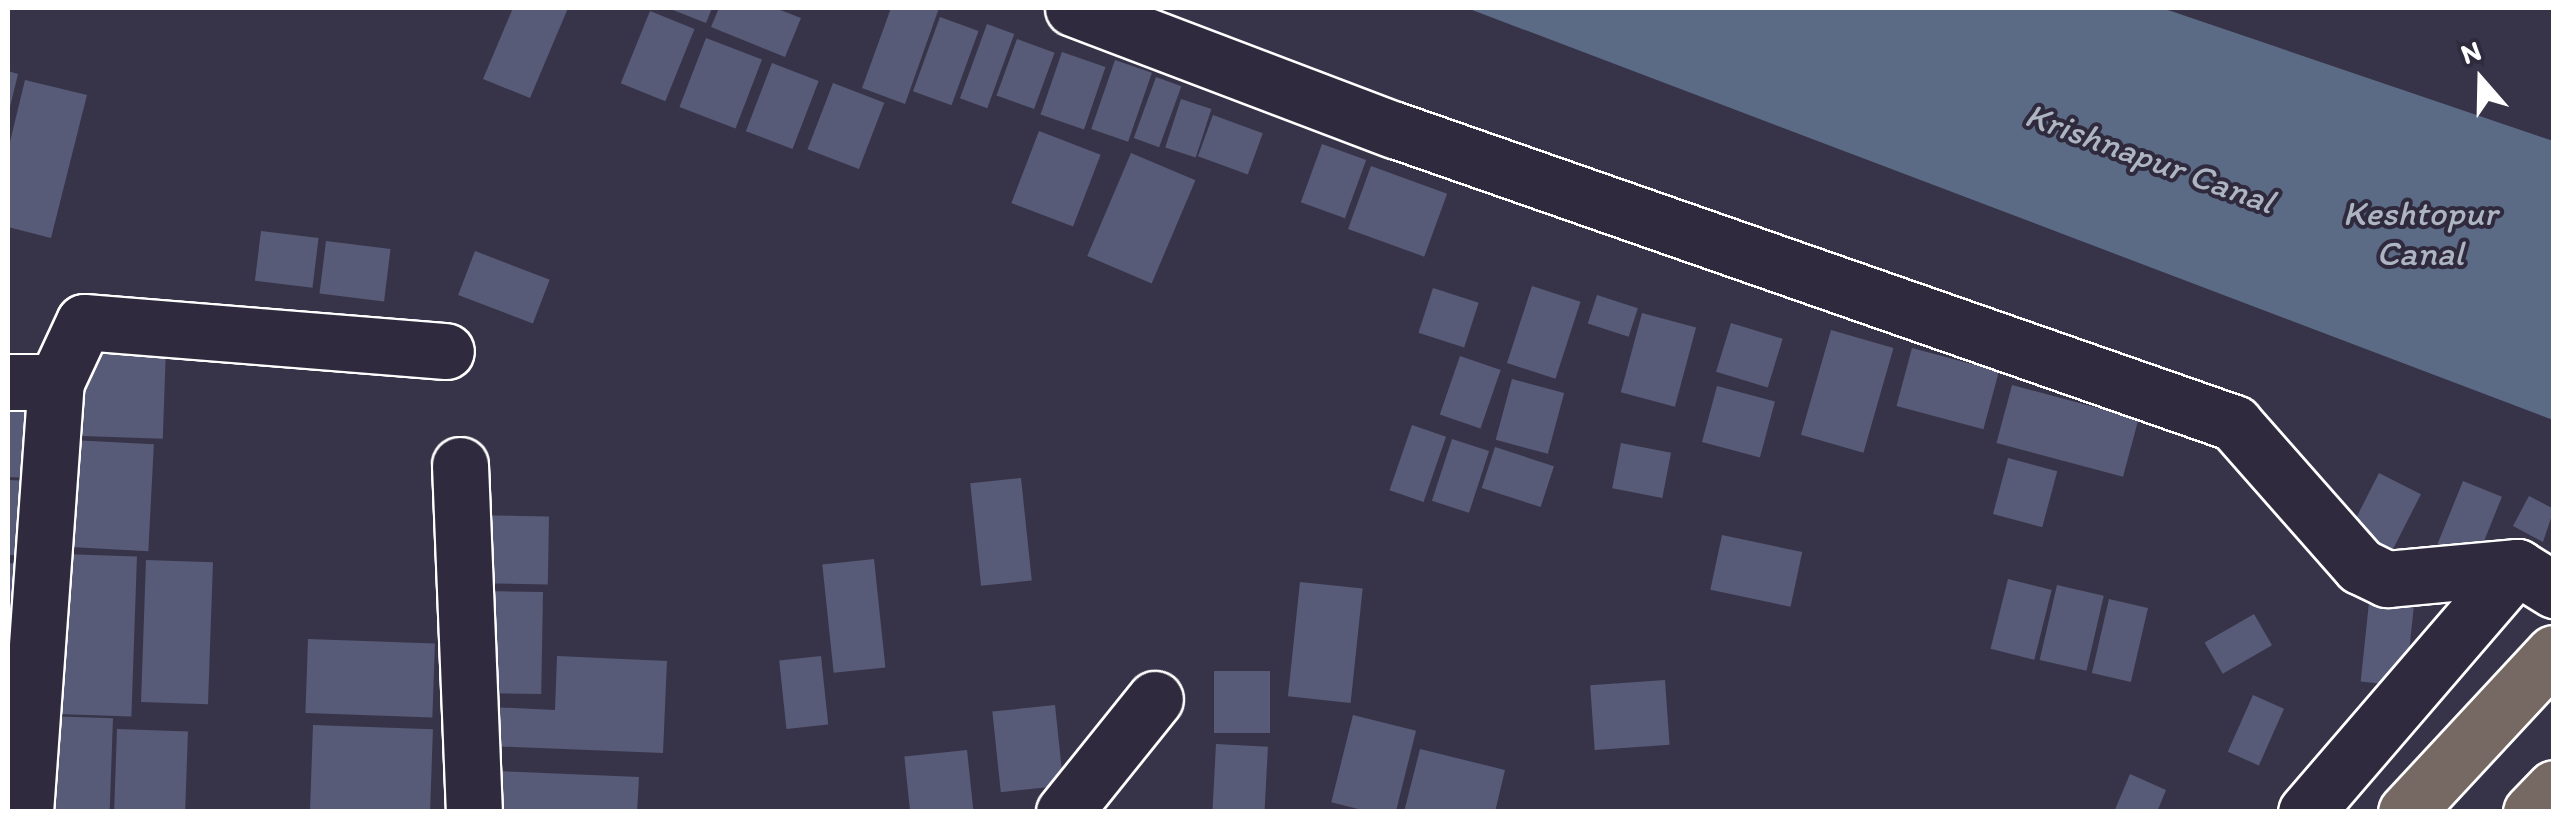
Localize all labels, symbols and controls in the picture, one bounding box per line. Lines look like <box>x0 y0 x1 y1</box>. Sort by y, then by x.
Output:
north arrow <box>2431 30 2531 130</box>
text: N <box>2456 33 2485 71</box>
water label: Krishnapur Canal <box>2020 93 2280 223</box>
water label: Keshtopur Canal <box>2343 192 2497 274</box>

